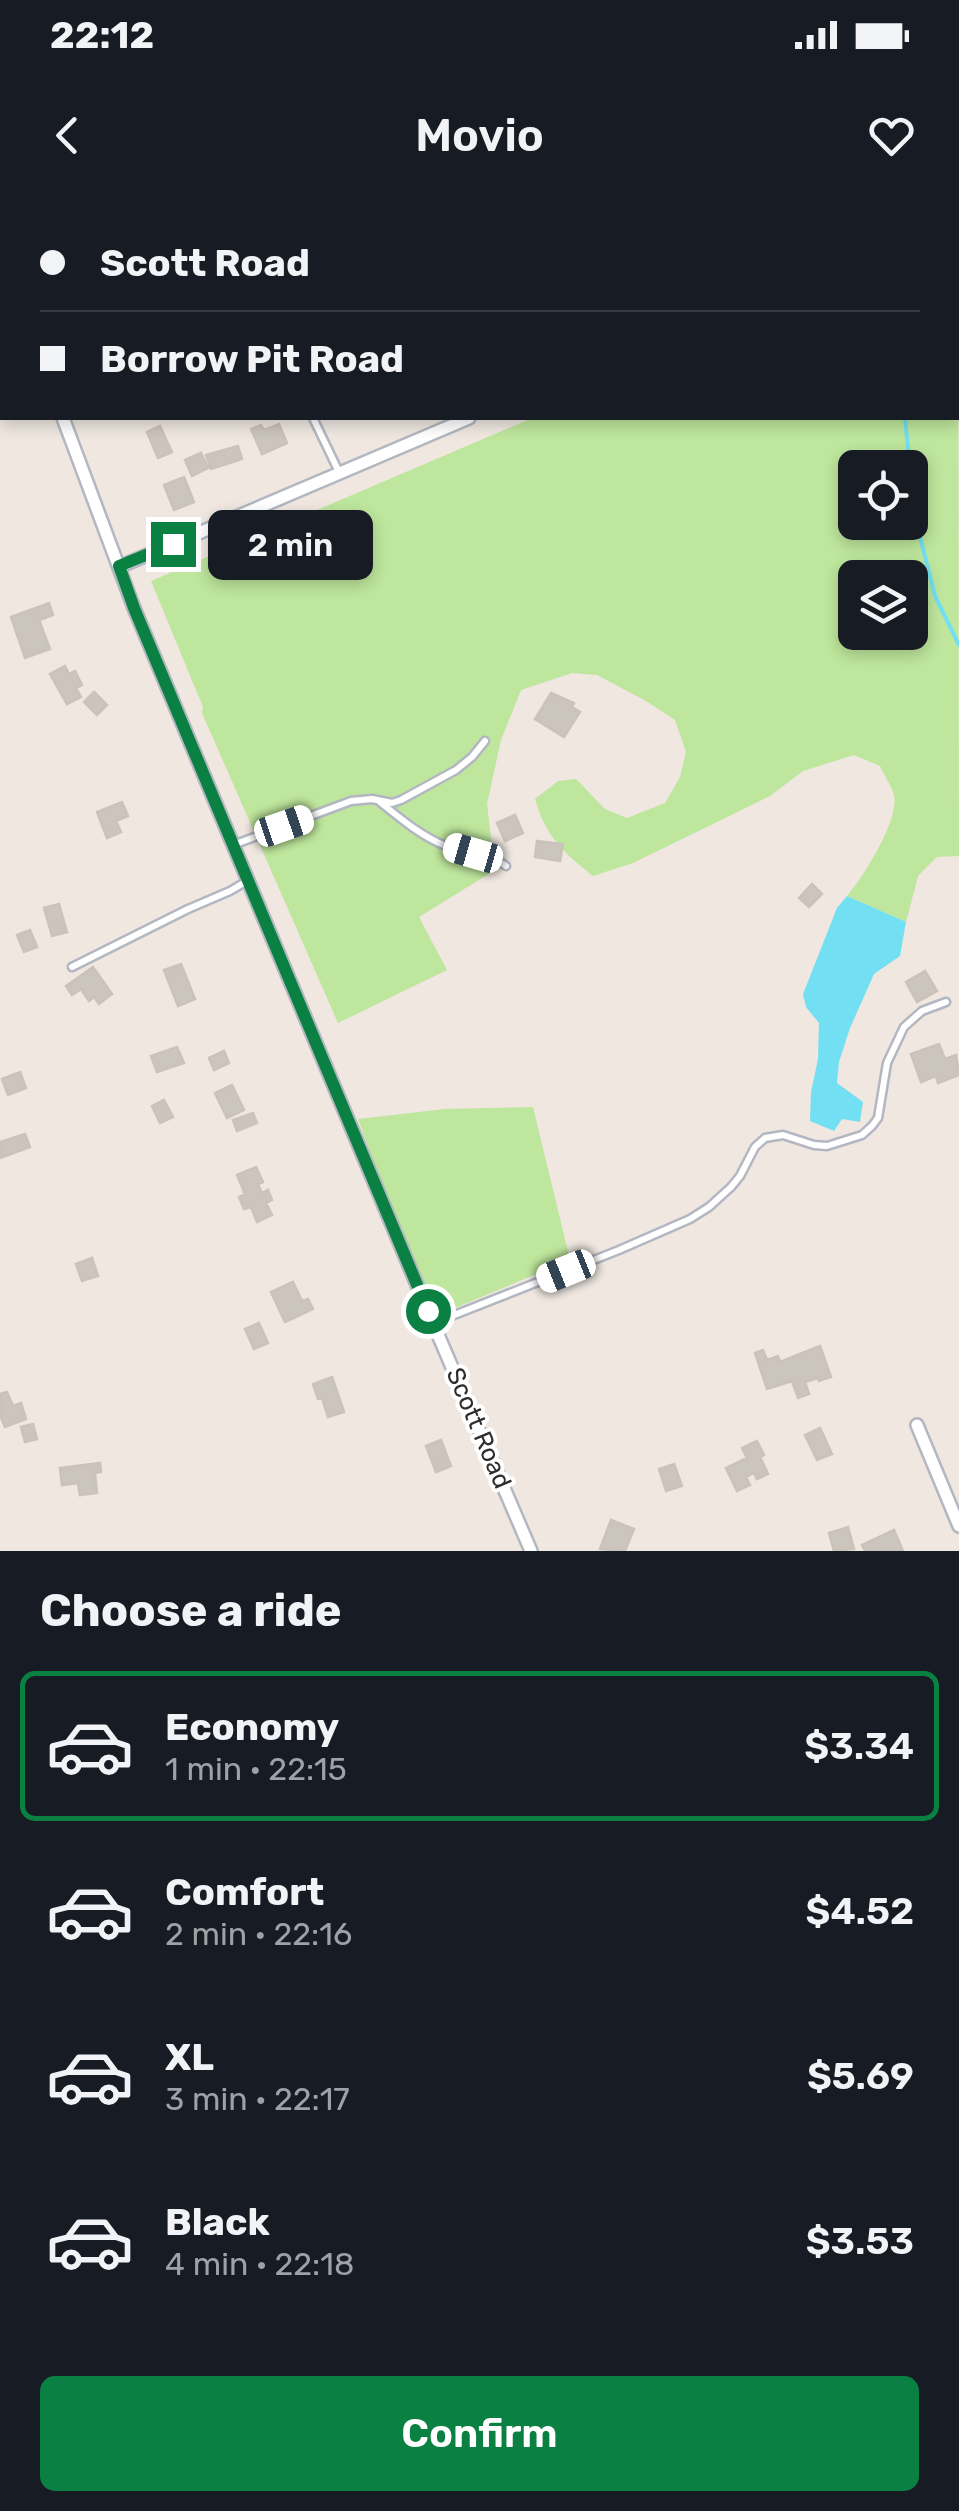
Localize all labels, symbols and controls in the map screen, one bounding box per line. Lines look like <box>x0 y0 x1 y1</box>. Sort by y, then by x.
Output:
text: 22:12 <box>50 12 154 58</box>
icon: back <box>40 108 95 163</box>
icon: heart <box>864 108 919 163</box>
text: Movio <box>415 109 544 162</box>
text: Scott Road <box>100 240 310 286</box>
text: Borrow Pit Road <box>100 336 404 382</box>
map controls <box>838 450 928 650</box>
button: locate <box>838 450 928 540</box>
callout: 2 min <box>208 509 373 579</box>
route end <box>151 522 196 567</box>
text: 2 min <box>248 526 333 564</box>
button: layers <box>838 560 928 650</box>
car <box>251 802 317 850</box>
car <box>440 830 506 876</box>
car <box>533 1246 599 1296</box>
route start <box>406 1289 451 1334</box>
street label: Scott Road <box>441 1363 517 1493</box>
text: Choose a ride <box>40 1584 342 1637</box>
icon: car <box>45 1701 135 1791</box>
text: Economy <box>165 1704 339 1750</box>
text: $3.34 <box>804 1723 914 1769</box>
text: 1 min · 22:15 <box>165 1750 347 1788</box>
icon: car <box>45 1866 135 1956</box>
text: Comfort <box>165 1869 324 1915</box>
text: $4.52 <box>806 1888 914 1934</box>
text: 2 min · 22:16 <box>165 1915 352 1953</box>
icon: car <box>45 2031 135 2121</box>
text: XL <box>165 2034 214 2080</box>
text: $5.69 <box>807 2053 914 2099</box>
text: 3 min · 22:17 <box>165 2080 350 2118</box>
icon: car <box>45 2196 135 2286</box>
text: Black <box>165 2199 270 2245</box>
text: $3.53 <box>806 2218 914 2264</box>
text: 4 min · 22:18 <box>165 2245 354 2283</box>
button: Confirm <box>40 2376 919 2491</box>

